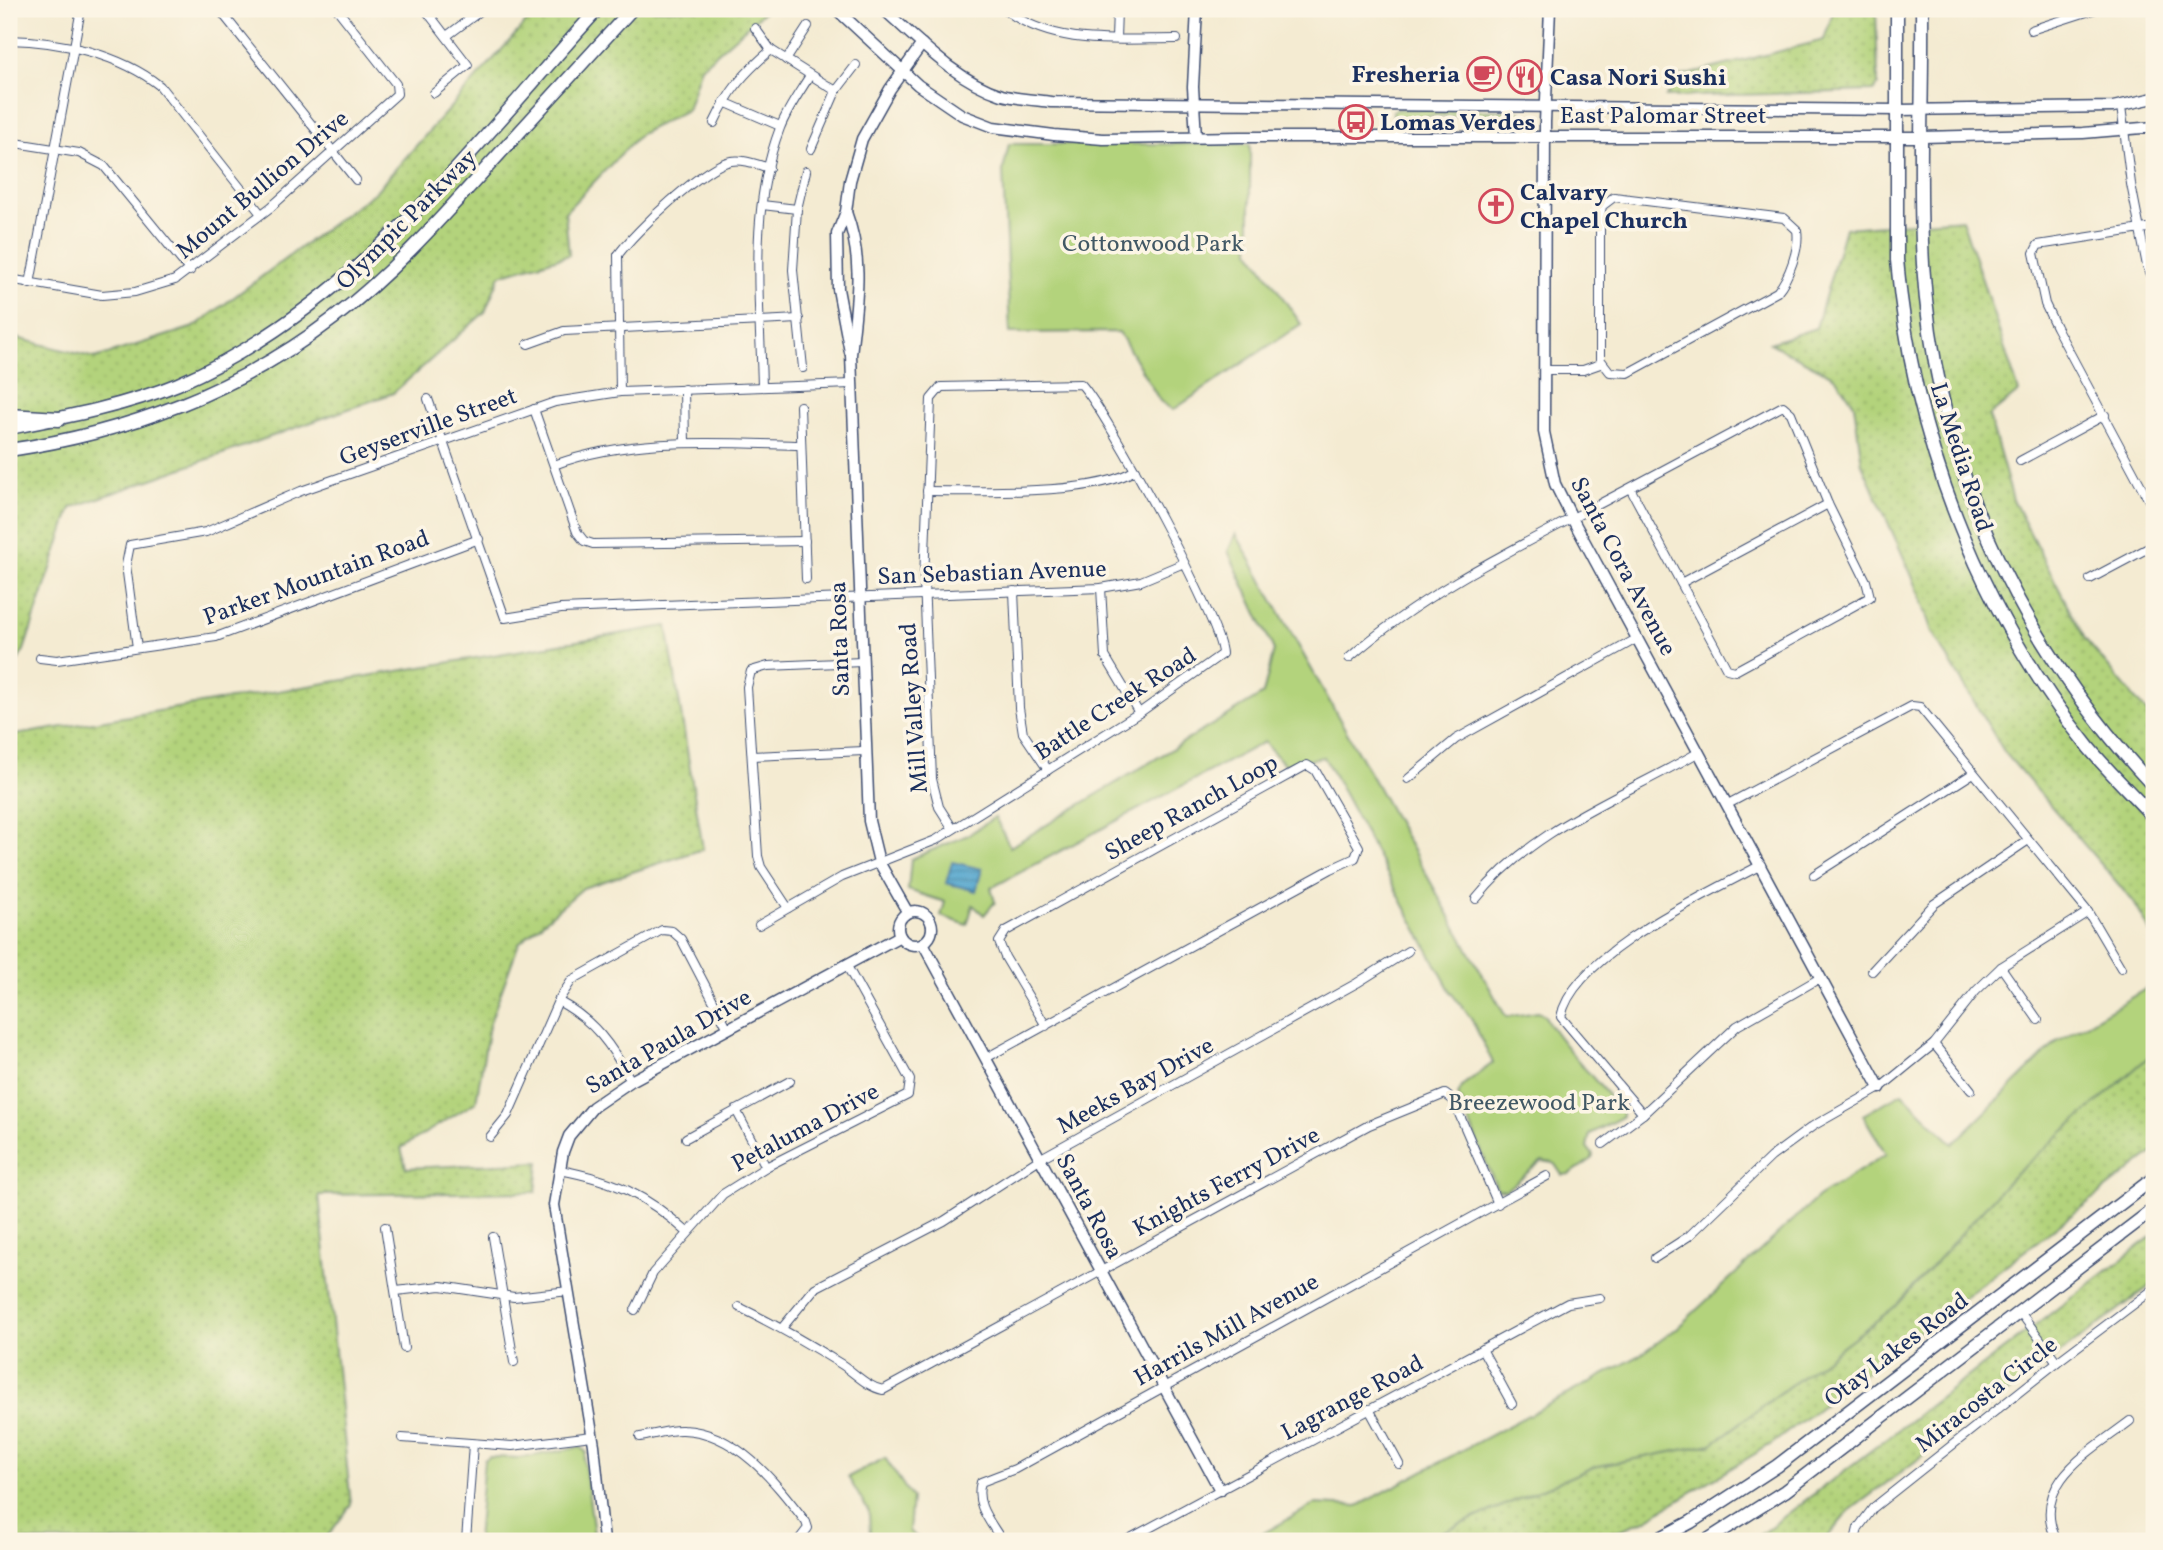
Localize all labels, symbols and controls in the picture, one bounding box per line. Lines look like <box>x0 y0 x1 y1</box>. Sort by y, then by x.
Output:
cafe icon: Fresheria <box>1465 55 1503 93</box>
restaurant icon: Casa Nori Sushi <box>1506 58 1544 96</box>
place label: Fresheria <box>1352 59 1460 93</box>
place label: Casa Nori Sushi <box>1550 62 1726 96</box>
street label: East Palomar Street <box>1560 100 1766 134</box>
street label: Mount Bullion Drive <box>170 103 357 268</box>
bus stop icon: Lomas Verdes <box>1337 103 1375 141</box>
place label: Lomas Verdes <box>1380 107 1536 141</box>
street label: Olympic Parkway <box>329 142 486 299</box>
place label: Calvary Chapel Church <box>1520 177 1688 239</box>
church icon: Calvary Chapel Church <box>1477 187 1515 225</box>
park label: Cottonwood Park <box>1062 228 1244 262</box>
street label: La Media Road <box>1920 379 2000 537</box>
street label: Geyserville Street <box>335 380 522 476</box>
street label: Santa Cora Avenue <box>1561 471 1684 663</box>
street label: Parker Mountain Road <box>199 522 434 636</box>
street label: San Sebastian Avenue <box>877 553 1107 595</box>
street label: Santa Rosa <box>822 581 860 697</box>
street label: Mill Valley Road <box>892 621 938 794</box>
street label: Battle Creek Road <box>1028 639 1204 770</box>
street label: Sheep Ranch Loop <box>1099 747 1285 871</box>
street label: Santa Paula Drive <box>580 981 758 1104</box>
street label: Meeks Bay Drive <box>1051 1030 1221 1144</box>
street label: Petaluma Drive <box>726 1076 886 1182</box>
park label: Breezewood Park <box>1448 1087 1630 1121</box>
street label: Knights Ferry Drive <box>1127 1119 1326 1246</box>
street label: Santa Rosa <box>1046 1148 1130 1266</box>
street label: Harrils Mill Avenue <box>1128 1266 1326 1396</box>
street label: Otay Lakes Road <box>1818 1285 1977 1416</box>
street label: Miracosta Circle <box>1909 1329 2066 1462</box>
street label: Lagrange Road <box>1276 1347 1430 1451</box>

